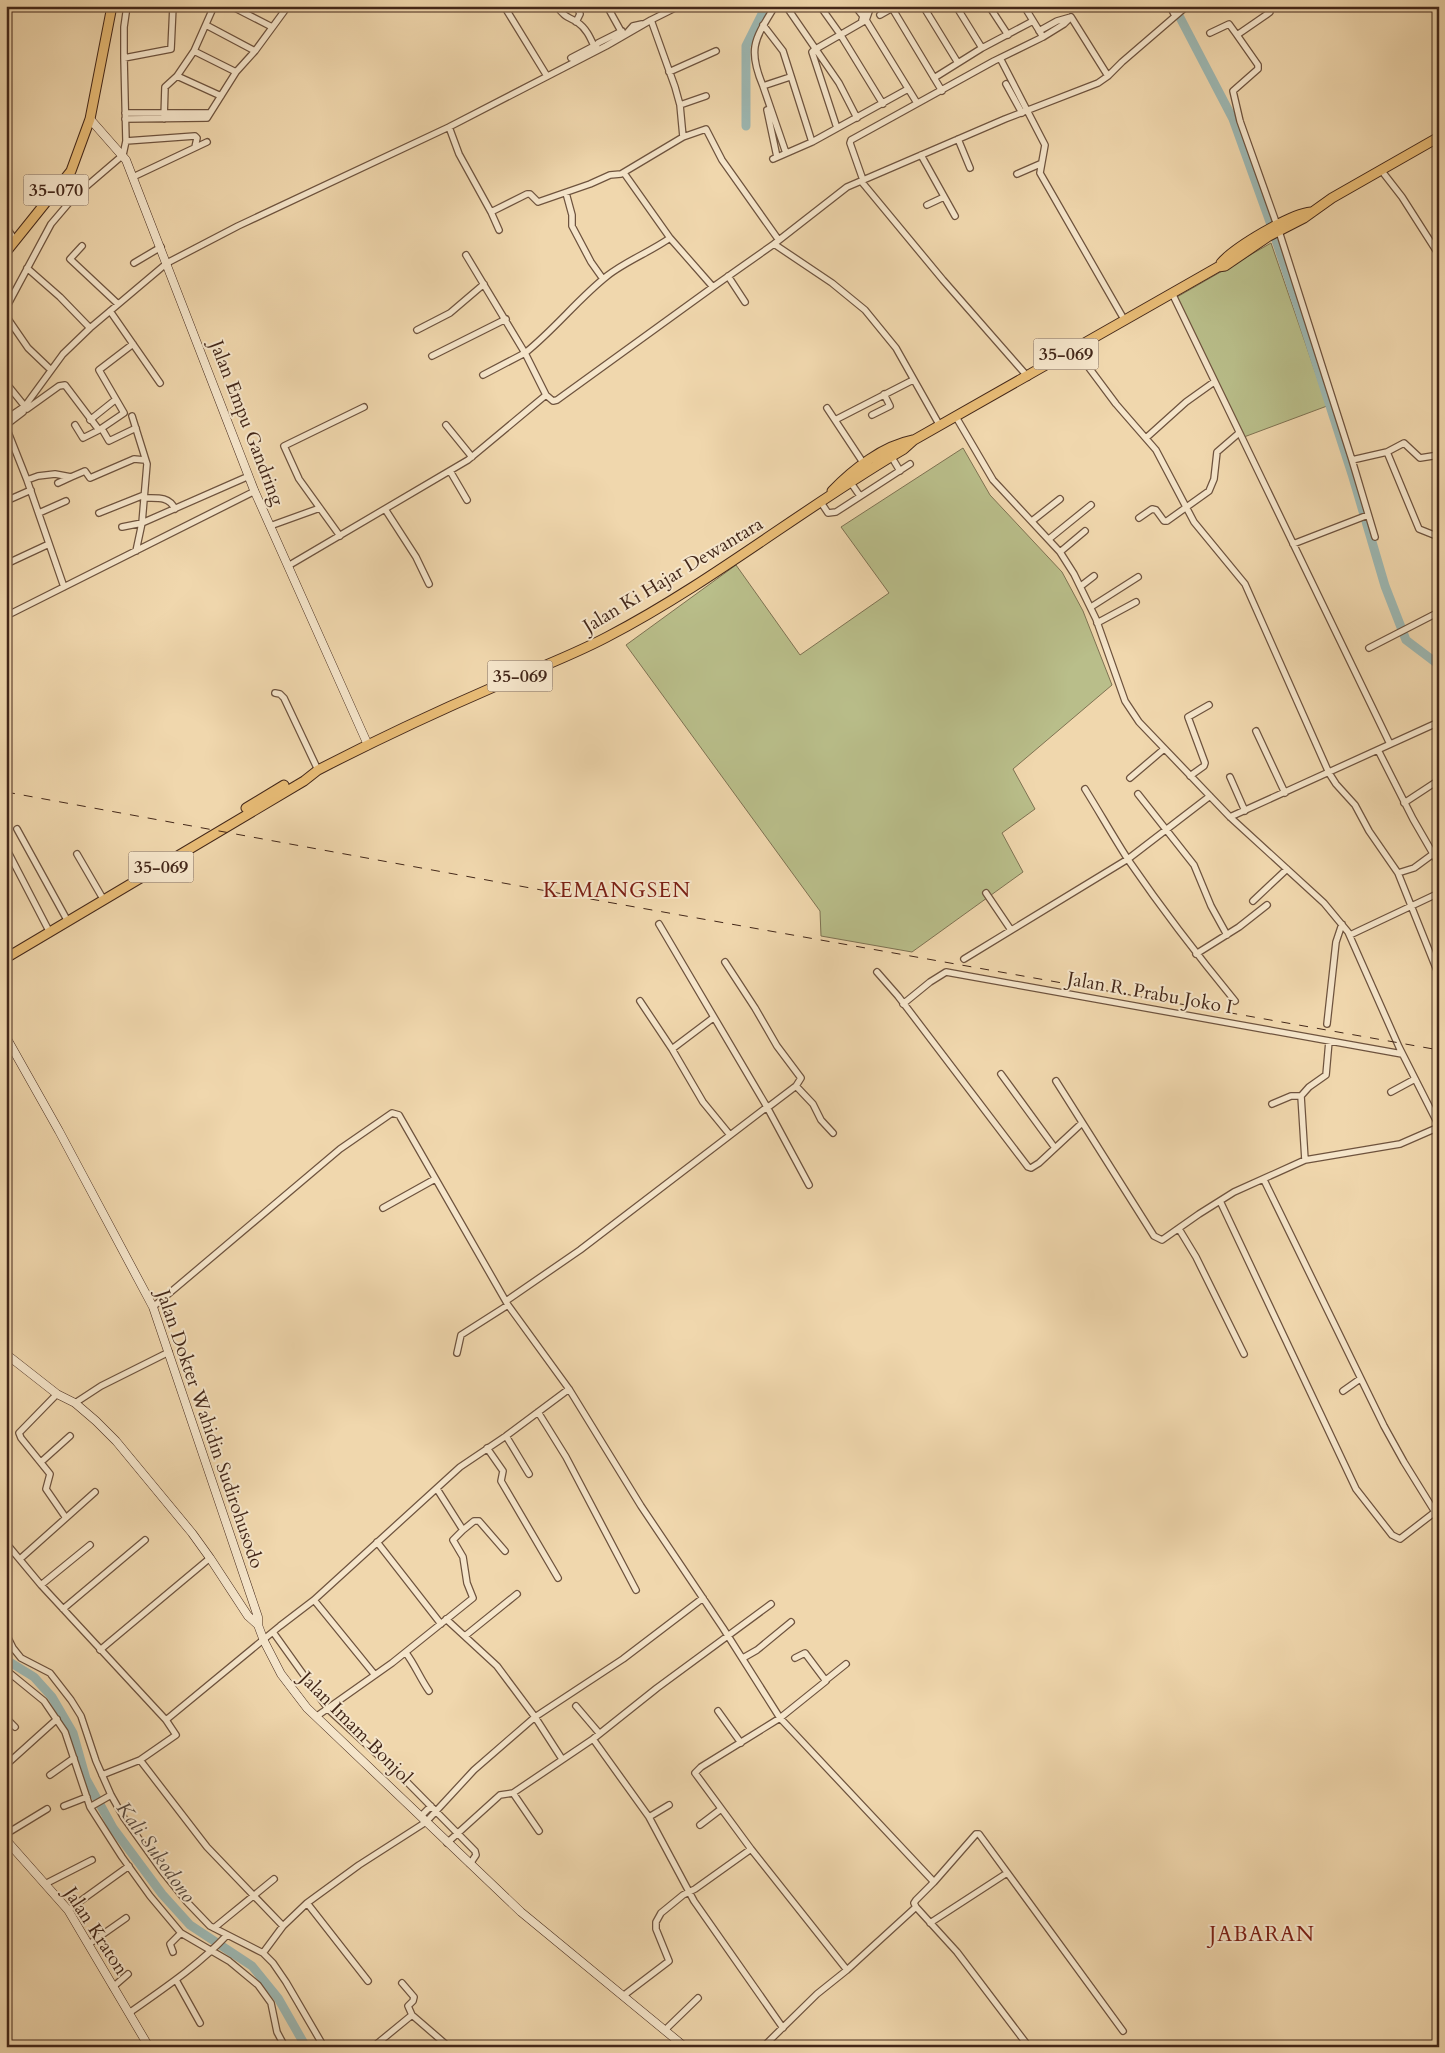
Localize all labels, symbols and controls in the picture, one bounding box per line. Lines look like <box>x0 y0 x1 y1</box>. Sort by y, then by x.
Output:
road number: 35-070 <box>23 174 88 206</box>
street label: Jalan Empu Gandring <box>202 334 291 510</box>
road number: 35-069 <box>1034 338 1098 369</box>
street label: Jalan Ki Hajar Dewantara <box>576 511 768 641</box>
road number: 35-069 <box>488 660 552 691</box>
road number: 35-069 <box>128 852 194 882</box>
district label: KEMANGSEN <box>543 876 691 905</box>
street label: Jalan R. Prabu Joko I <box>1062 965 1235 1020</box>
street label: Jalan Dokter Wahidin Sudirohusodo <box>149 1283 270 1572</box>
street label: Jalan Imam Bonjol <box>292 1664 418 1790</box>
water label: Kali Sukodono <box>110 1796 202 1908</box>
street label: Jalan Kraton <box>56 1879 134 1980</box>
district label: JABARAN <box>1206 1920 1315 1949</box>

